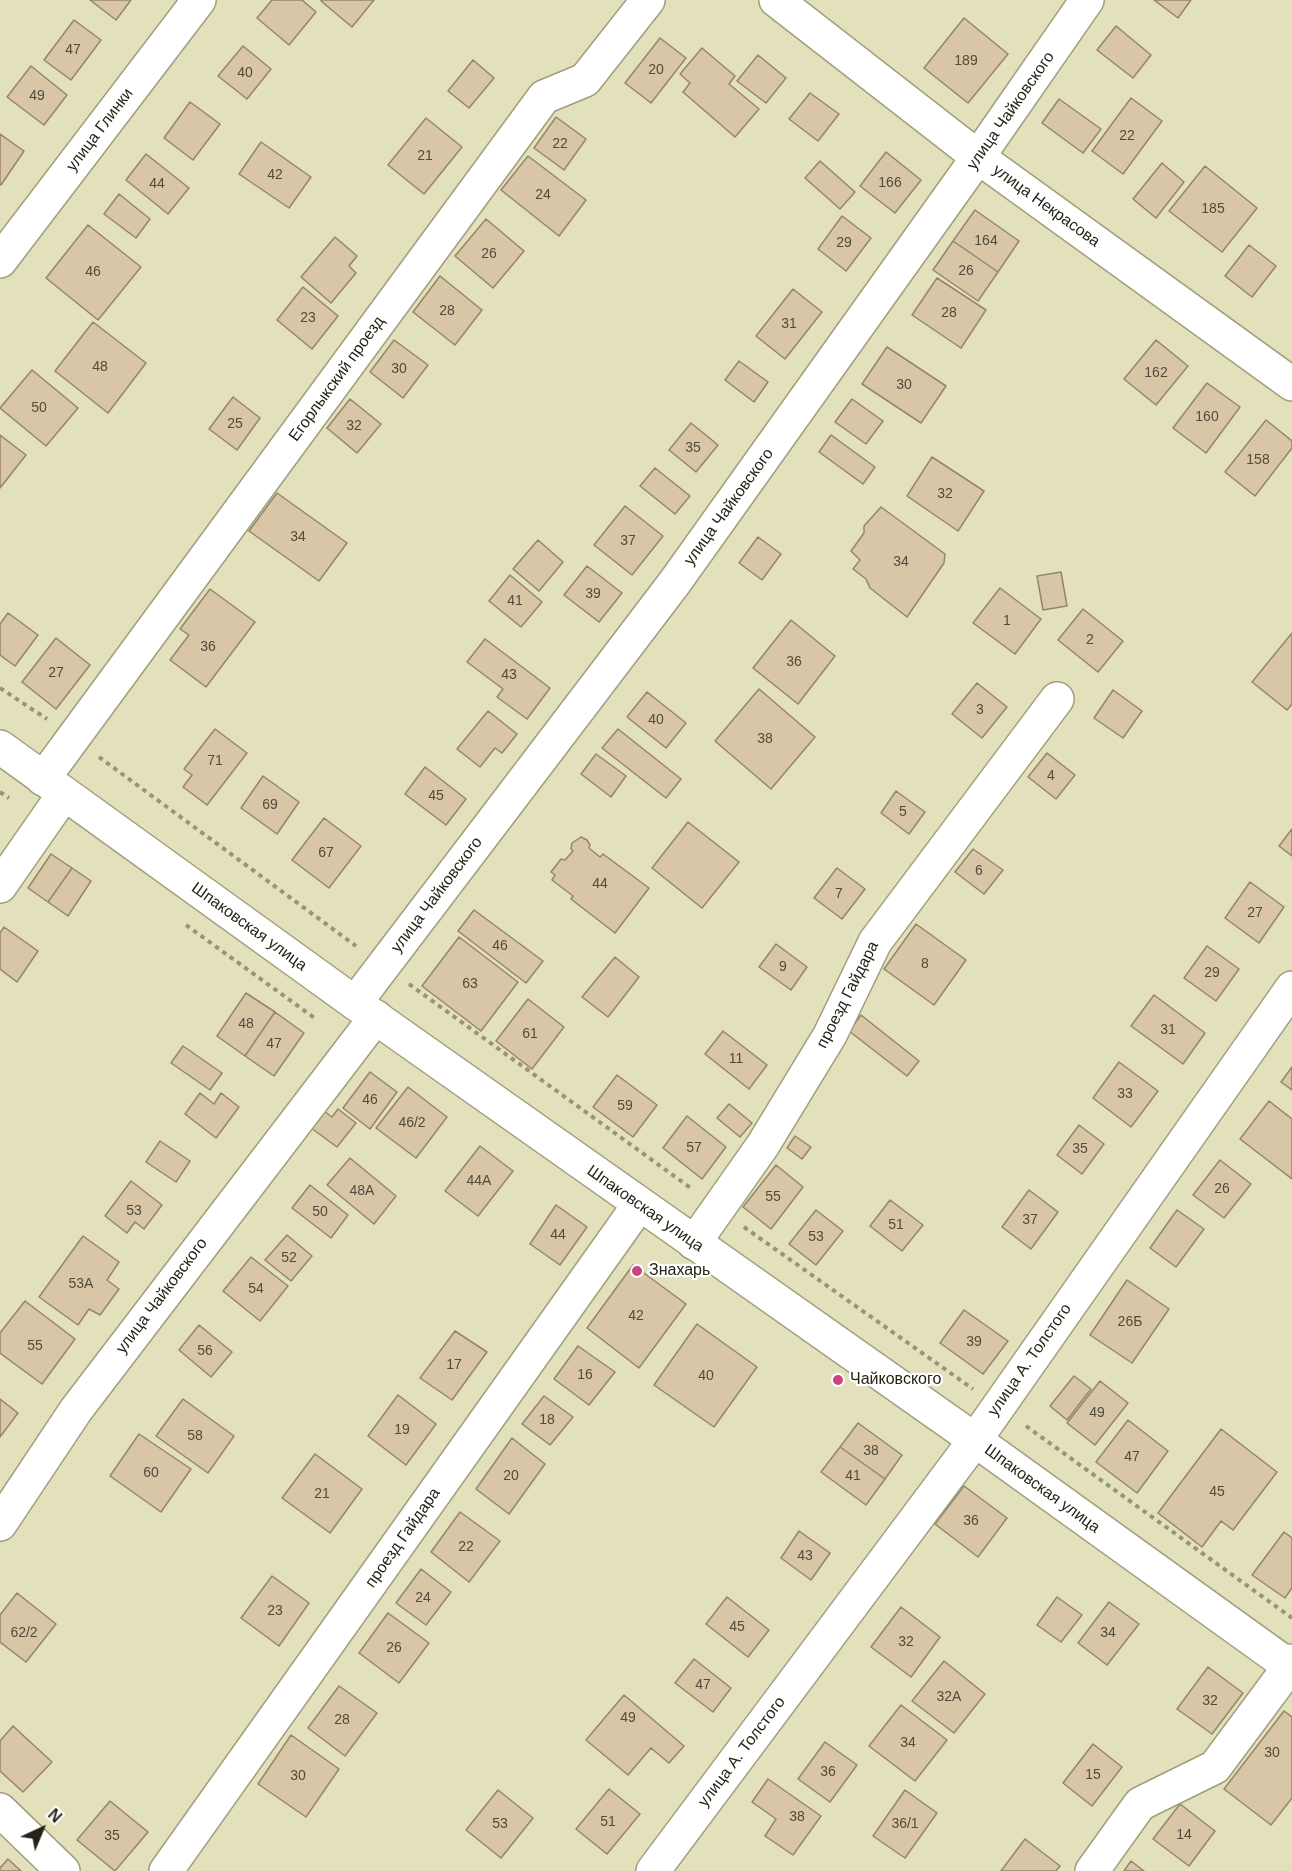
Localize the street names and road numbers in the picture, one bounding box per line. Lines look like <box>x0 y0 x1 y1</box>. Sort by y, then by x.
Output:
street label: улица Чайковского <box>963 48 1059 174</box>
street label: улица Глинки <box>62 85 138 175</box>
street label: улица Некрасова <box>989 161 1103 251</box>
street label: Егорлыкский проезд <box>285 313 389 445</box>
street label: улица Чайковского <box>680 445 778 569</box>
street label: улица Чайковского <box>387 833 487 957</box>
street label: Шпаковская улица <box>188 879 310 975</box>
street label: проезд Гайдара <box>813 938 883 1052</box>
street label: Шпаковская улица <box>583 1162 707 1256</box>
street label: улица Чайковского <box>112 1234 212 1358</box>
street label: улица А. Толстого <box>984 1300 1076 1420</box>
street label: Шпаковская улица <box>981 1441 1103 1537</box>
street label: проезд Гайдара <box>361 1484 445 1592</box>
street label: улица А. Толстого <box>694 1693 790 1811</box>

